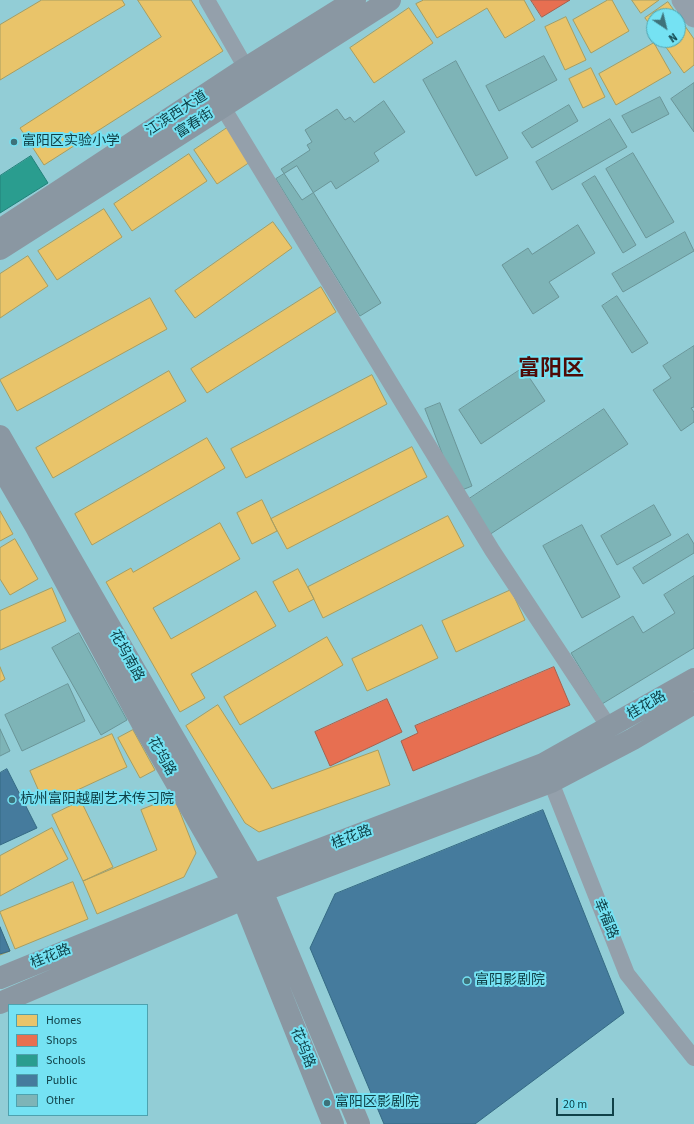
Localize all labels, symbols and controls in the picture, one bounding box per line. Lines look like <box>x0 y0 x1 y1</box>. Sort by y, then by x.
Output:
north arrow <box>646 8 686 48</box>
text: N <box>665 29 680 46</box>
street label: 江滨西大道 <box>143 88 211 140</box>
street label: 富春街 <box>173 106 217 142</box>
place label: 富阳区实验小学 <box>22 134 120 150</box>
marker: 富阳区实验小学 <box>9 137 19 147</box>
district label: 富阳区 <box>518 357 584 383</box>
street label: 花坞南路 <box>105 627 147 685</box>
street label: 桂花路 <box>625 688 669 724</box>
street label: 花坞路 <box>143 735 179 779</box>
place label: 杭州富阳越剧艺术传习院 <box>20 792 174 808</box>
marker: 杭州富阳越剧艺术传习院 <box>7 795 17 805</box>
street label: 桂花路 <box>329 823 375 853</box>
street label: 幸福路 <box>589 896 621 942</box>
street label: 桂花路 <box>28 941 74 973</box>
place label: 富阳影剧院 <box>475 973 545 989</box>
marker: 富阳影剧院 <box>462 976 472 986</box>
legend <box>8 1004 148 1116</box>
text: Homes <box>46 1012 81 1029</box>
street label: 花坞路 <box>286 1025 318 1071</box>
text: Shops <box>46 1032 77 1049</box>
text: Schools <box>46 1052 86 1069</box>
text: Public <box>46 1072 77 1089</box>
scale bar <box>558 1090 616 1116</box>
text: Other <box>46 1092 75 1109</box>
place label: 富阳区影剧院 <box>335 1095 419 1111</box>
text: 20 m <box>563 1096 587 1113</box>
marker: 富阳区影剧院 <box>322 1098 332 1108</box>

